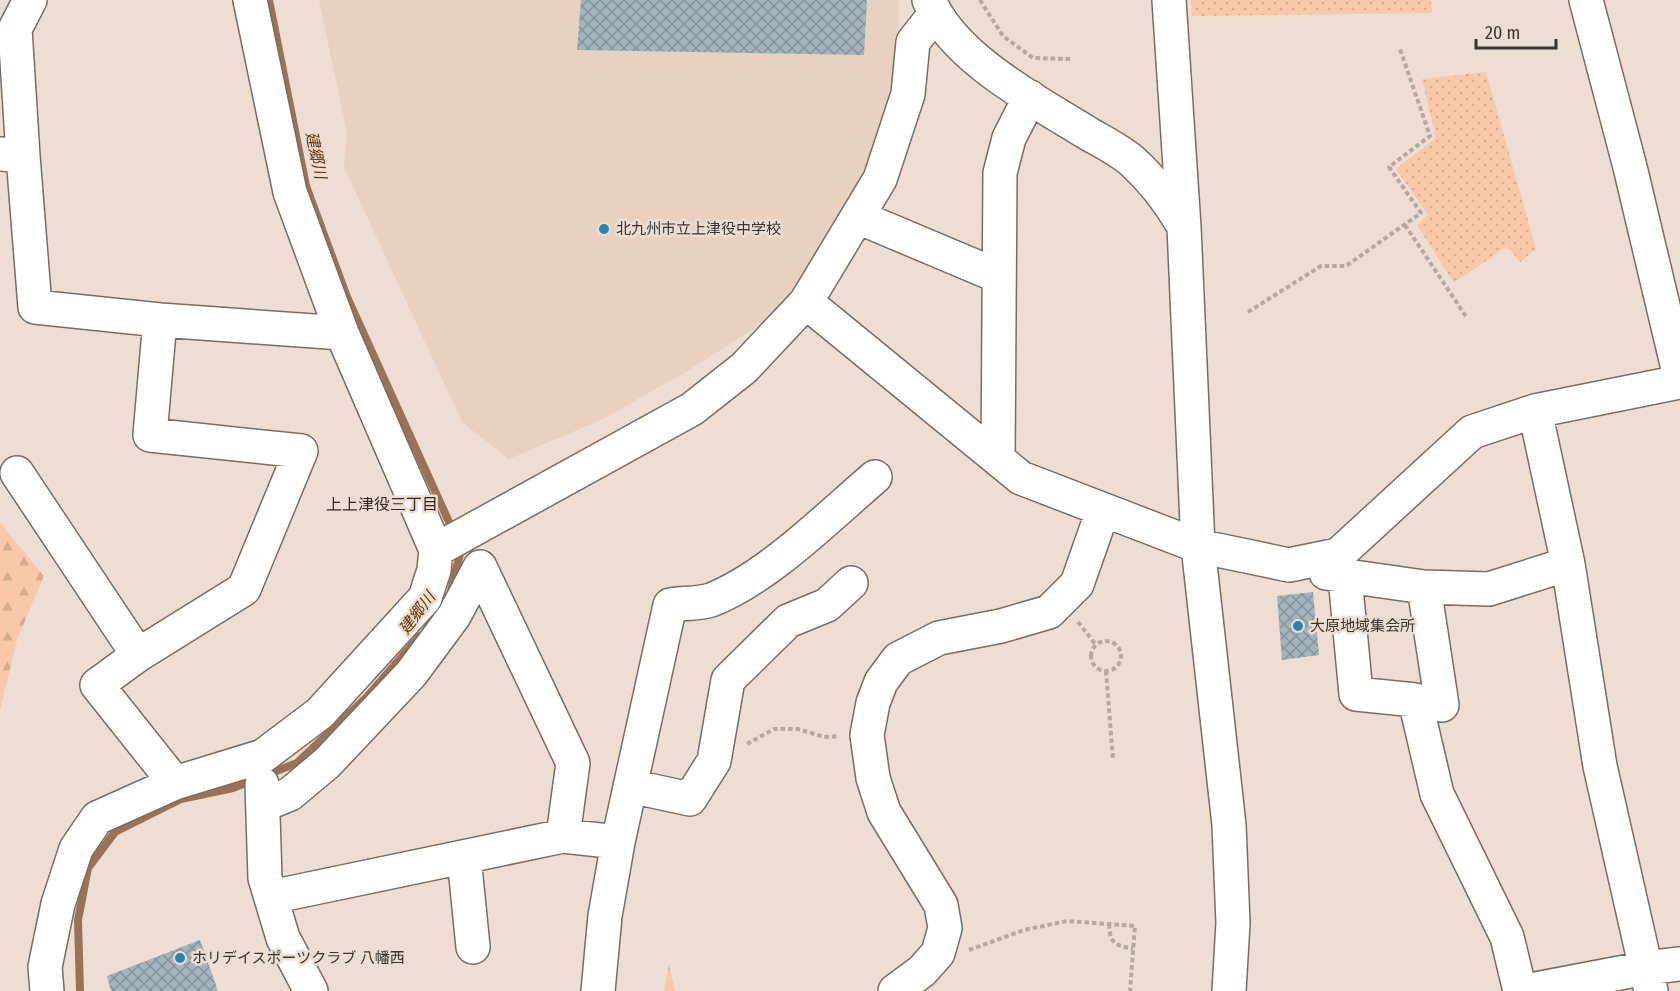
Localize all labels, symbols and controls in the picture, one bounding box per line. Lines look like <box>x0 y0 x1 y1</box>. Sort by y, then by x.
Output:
scale bar <box>1476 12 1556 50</box>
text: 20 m <box>1485 22 1520 44</box>
water label: 建郷川 <box>302 130 331 182</box>
place label: 北九州市立上津役中学校 <box>616 220 781 238</box>
marker: 北九州市立上津役中学校 <box>597 222 611 236</box>
district label: 上上津役三丁目 <box>326 495 438 514</box>
water label: 建郷川 <box>395 587 440 638</box>
place label: 大原地域集会所 <box>1310 617 1415 635</box>
marker: 大原地域集会所 <box>1291 619 1305 633</box>
place label: ホリデイスポーツクラブ 八幡西 <box>192 949 405 967</box>
marker: ホリデイスポーツクラブ 八幡西 <box>173 951 187 965</box>

